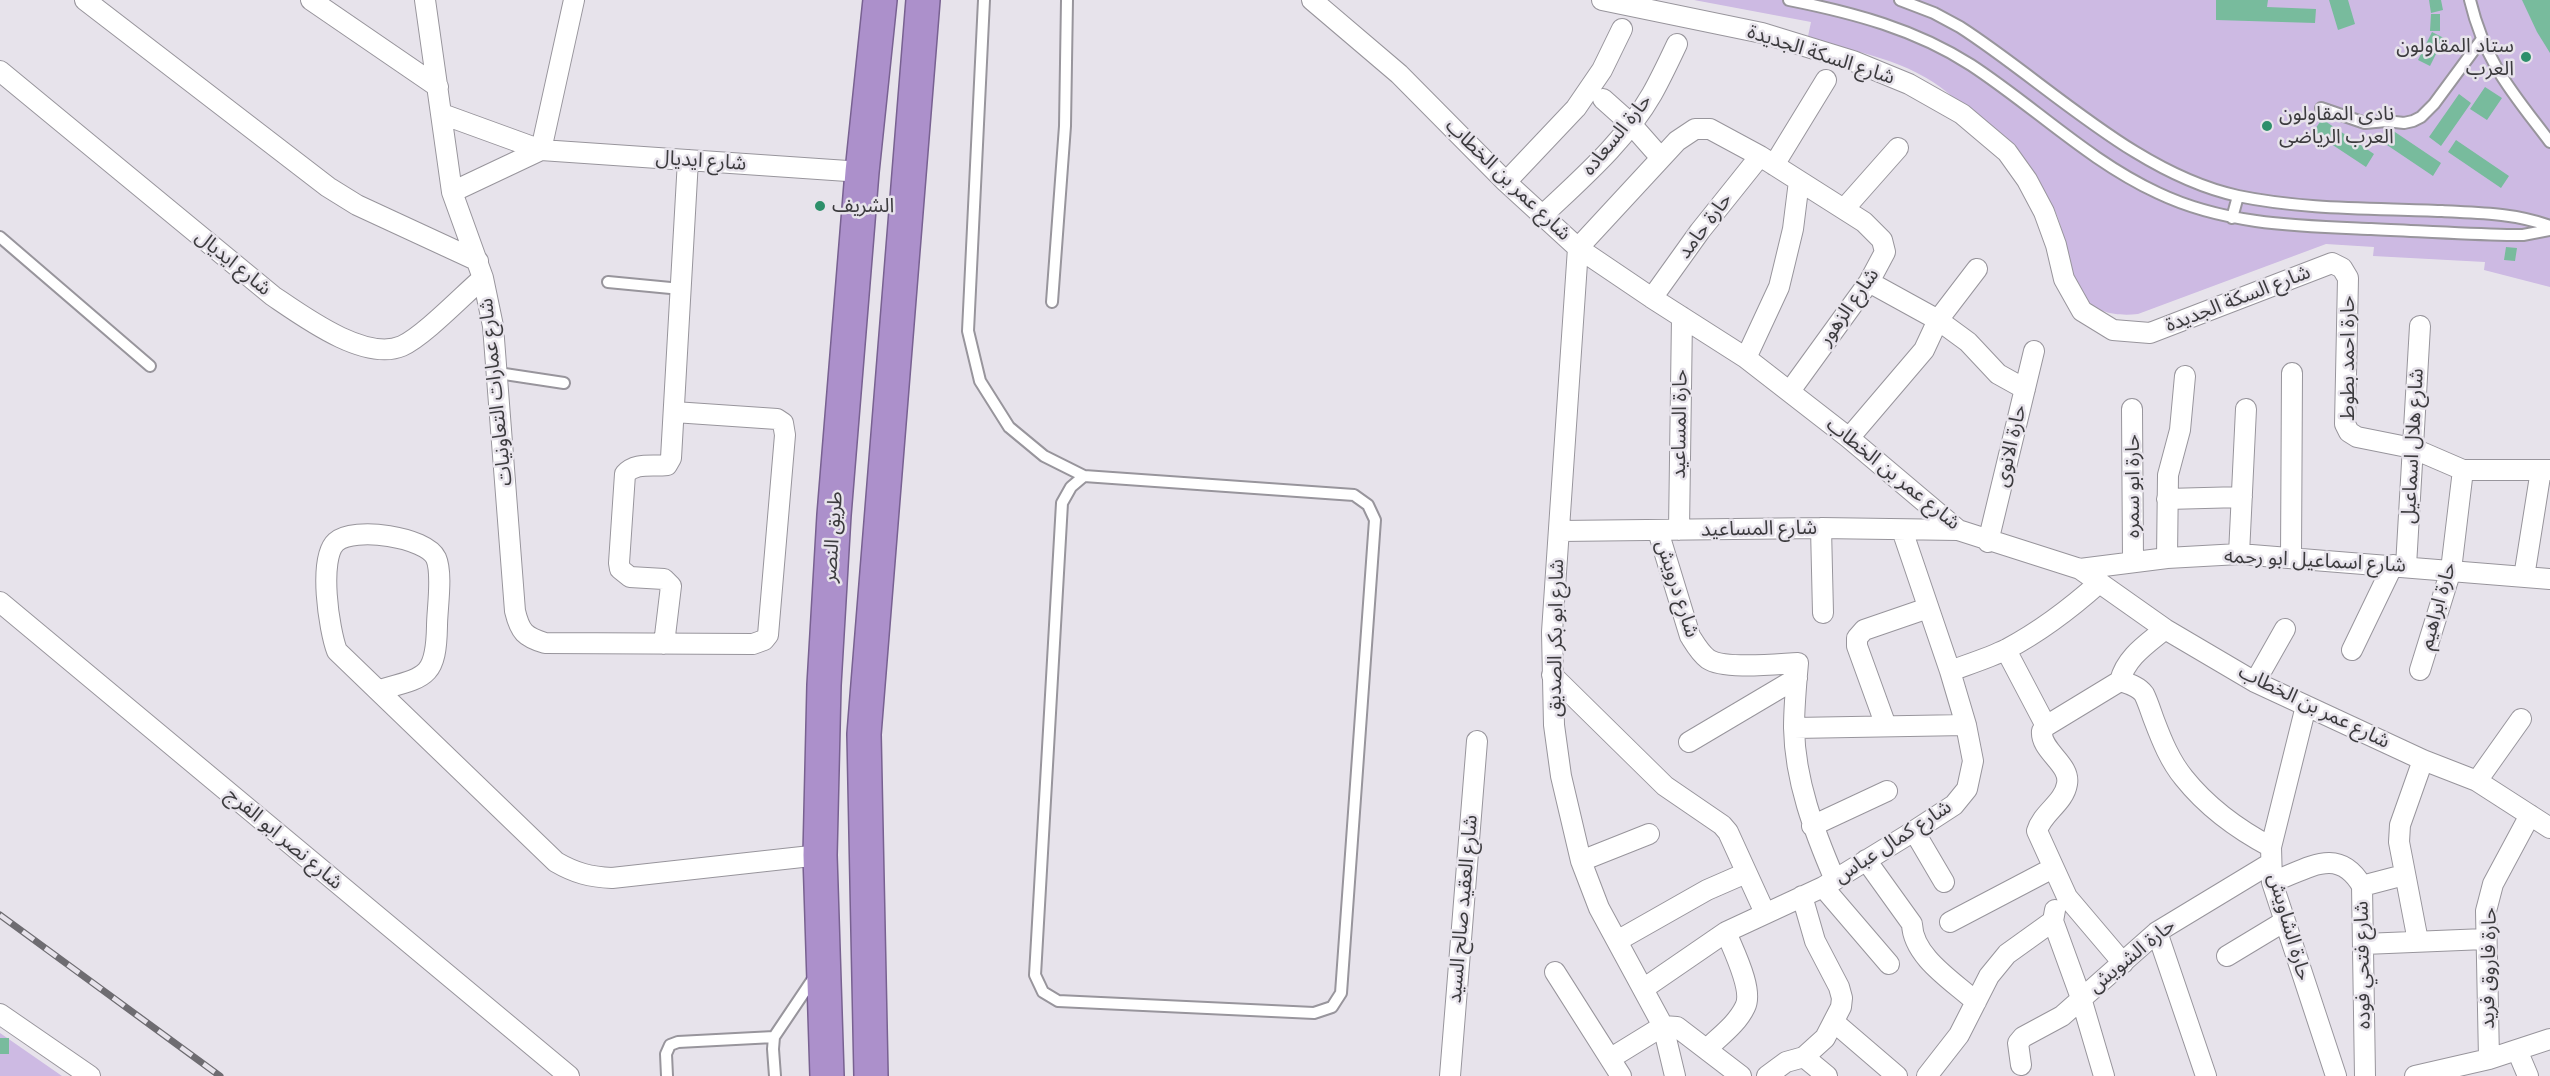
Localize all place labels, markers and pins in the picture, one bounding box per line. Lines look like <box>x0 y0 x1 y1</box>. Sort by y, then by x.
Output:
place label: ستاد المقاولون العرب <box>2396 34 2514 81</box>
marker: ستاد المقاولون العرب <box>2519 50 2533 64</box>
place label: نادى المقاولون العرب الرياضى <box>2279 102 2394 149</box>
marker: نادى المقاولون العرب الرياضى <box>2260 119 2274 133</box>
place label: الشريف <box>832 194 894 218</box>
marker: الشريف <box>813 199 827 213</box>

